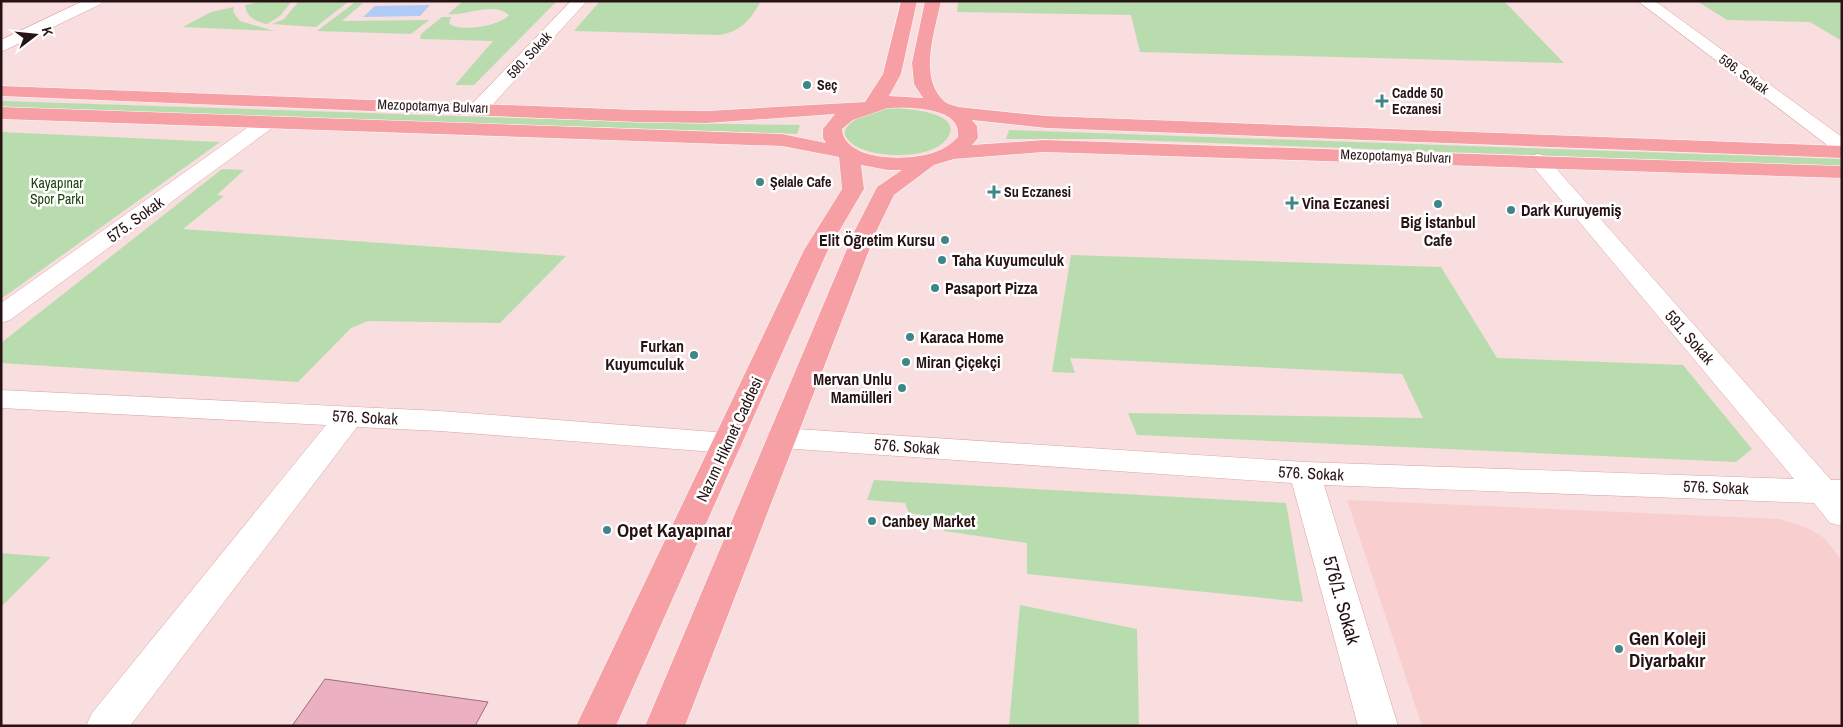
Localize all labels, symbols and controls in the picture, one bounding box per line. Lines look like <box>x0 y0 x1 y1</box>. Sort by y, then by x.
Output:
north arrow <box>10 10 60 60</box>
text: K <box>38 25 57 39</box>
street label: 590. Sokak <box>503 28 555 82</box>
street label: 596. Sokak <box>1715 50 1773 98</box>
place label: Seç <box>817 76 837 94</box>
marker: Seç <box>801 79 813 91</box>
place label: Cadde 50 Eczanesi <box>1392 84 1443 118</box>
street label: Mezopotamya Bulvarı <box>377 95 489 117</box>
marker: Cadde 50 Eczanesi <box>1376 95 1388 107</box>
street label: Mezopotamya Bulvarı <box>1340 145 1452 167</box>
place label: Şelale Cafe <box>770 173 831 191</box>
park label: Kayapınar Spor Parkı <box>30 174 84 208</box>
marker: Şelale Cafe <box>754 176 766 188</box>
place label: Su Eczanesi <box>1004 183 1071 201</box>
marker: Su Eczanesi <box>988 186 1000 198</box>
street label: 575. Sokak <box>102 191 168 247</box>
place label: Vina Eczanesi <box>1302 192 1389 214</box>
marker: Vina Eczanesi <box>1286 197 1298 209</box>
marker: Big İstanbul Cafe <box>1432 198 1444 210</box>
place label: Dark Kuruyemiş <box>1521 199 1622 221</box>
marker: Dark Kuruyemiş <box>1505 204 1517 216</box>
place label: Big İstanbul Cafe <box>1400 211 1476 251</box>
place label: Elit Öğretim Kursu <box>819 229 935 251</box>
marker: Elit Öğretim Kursu <box>939 234 951 246</box>
place label: Taha Kuyumculuk <box>952 249 1065 271</box>
marker: Taha Kuyumculuk <box>936 254 948 266</box>
place label: Pasaport Pizza <box>945 277 1038 299</box>
marker: Pasaport Pizza <box>929 282 941 294</box>
street label: 591. Sokak <box>1660 305 1720 369</box>
place label: Karaca Home <box>920 326 1004 348</box>
marker: Karaca Home <box>904 331 916 343</box>
place label: Furkan Kuyumculuk <box>605 335 685 375</box>
marker: Furkan Kuyumculuk <box>688 349 700 361</box>
place label: Miran Çiçekçi <box>916 351 1001 373</box>
marker: Miran Çiçekçi <box>900 356 912 368</box>
place label: Mervan Unlu Mamülleri <box>813 368 892 408</box>
street label: Nazım Hikmet Caddesi <box>690 373 768 505</box>
marker: Mervan Unlu Mamülleri <box>896 382 908 394</box>
street label: 576. Sokak <box>332 404 399 430</box>
street label: 576. Sokak <box>873 433 941 459</box>
street label: 576. Sokak <box>1278 460 1345 486</box>
street label: 576. Sokak <box>1683 475 1750 499</box>
place label: Canbey Market <box>882 510 976 532</box>
marker: Canbey Market <box>866 515 878 527</box>
place label: Opet Kayapınar <box>617 517 732 543</box>
marker: Opet Kayapınar <box>601 524 613 536</box>
street label: 576/1. Sokak <box>1317 553 1367 647</box>
place label: Gen Koleji Diyarbakır <box>1629 625 1706 673</box>
marker: Gen Koleji Diyarbakır <box>1613 643 1625 655</box>

